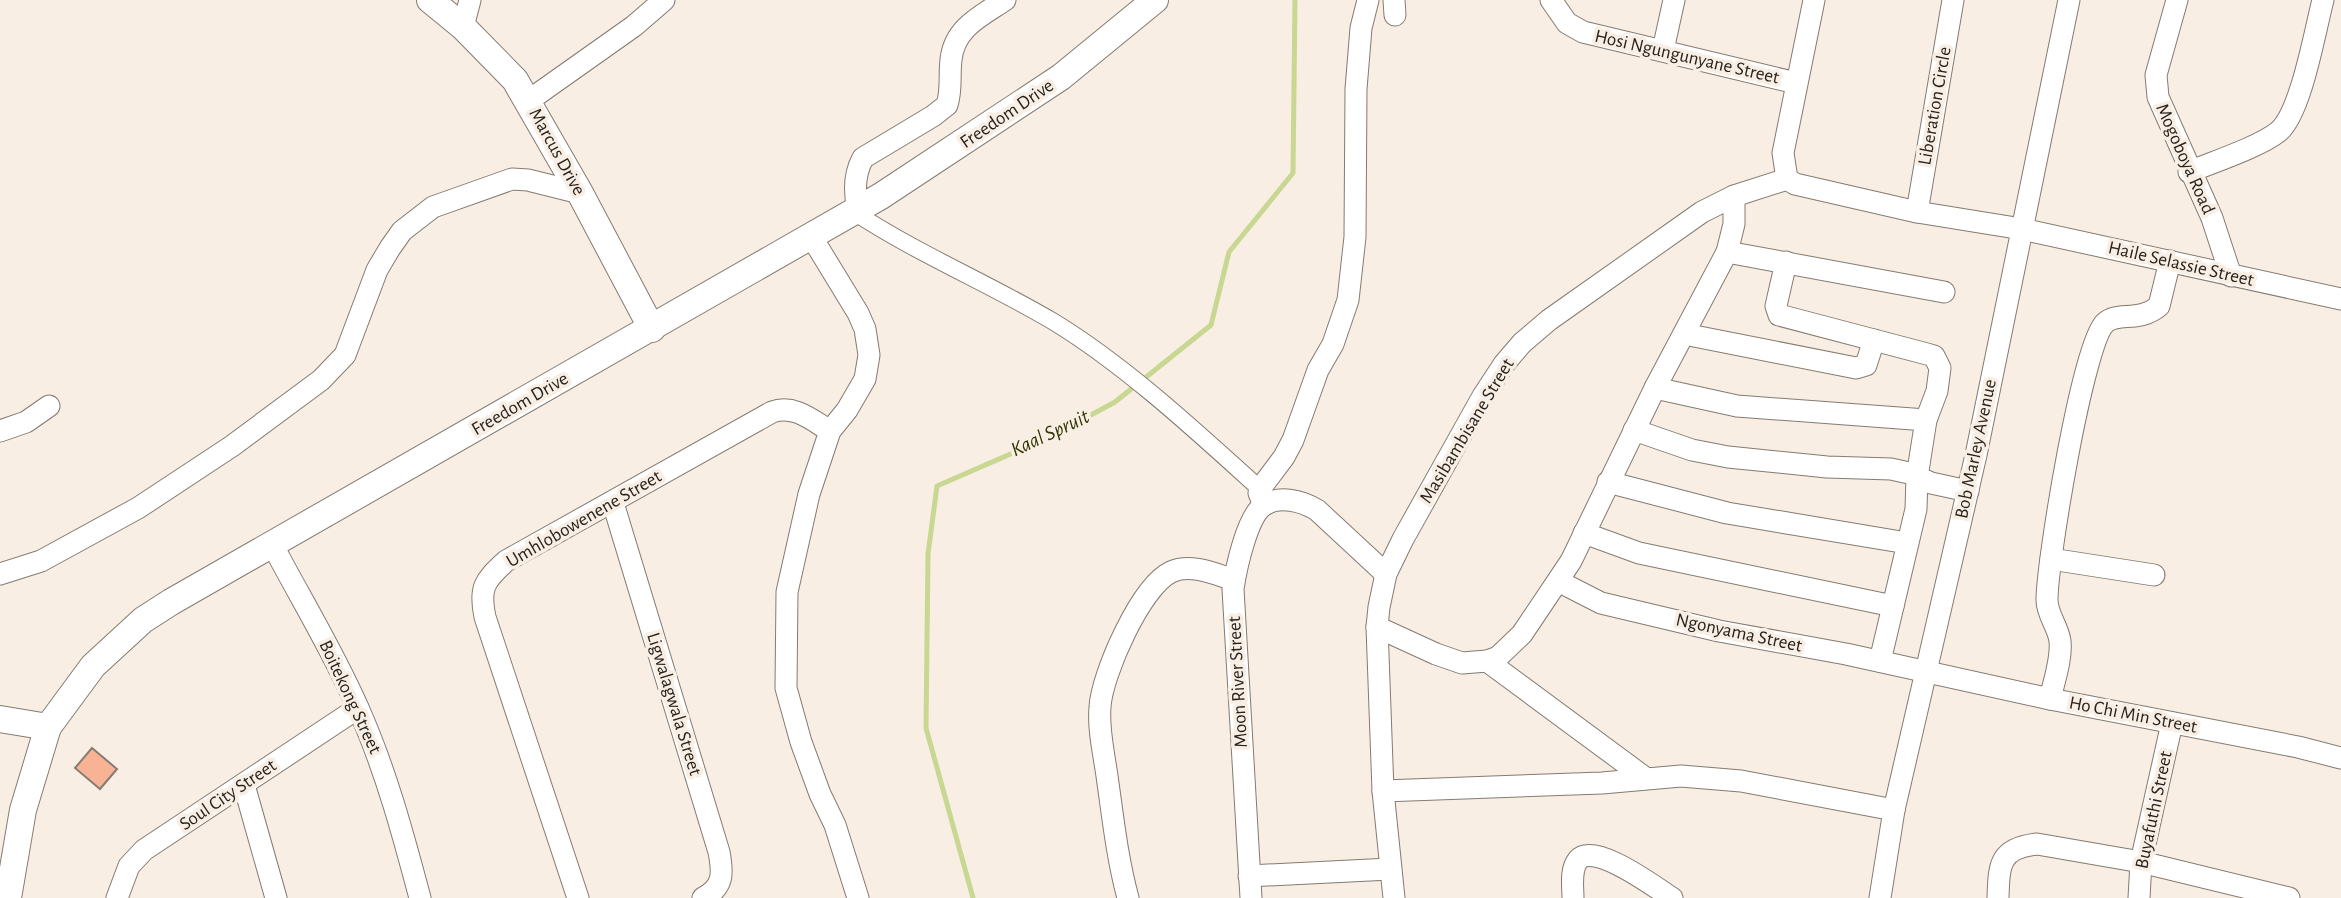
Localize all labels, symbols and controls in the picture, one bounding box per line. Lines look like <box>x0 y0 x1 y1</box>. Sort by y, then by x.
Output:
street label: Hosi Ngungunyane Street <box>1593 27 1781 87</box>
street label: Liberation Circle <box>1915 45 1955 167</box>
street label: Freedom Drive <box>957 76 1057 152</box>
street label: Mogoboya Road <box>2152 101 2218 217</box>
street label: Marcus Drive <box>525 105 589 199</box>
street label: Haile Selassie Street <box>2106 238 2256 290</box>
street label: Masibambisane Street <box>1416 355 1518 507</box>
street label: Freedom Drive <box>468 369 572 439</box>
street label: Bob Marley Avenue <box>1952 378 2000 520</box>
water label: Kaal Spruit <box>1007 406 1093 461</box>
street label: Umhlobowenene Street <box>503 467 665 571</box>
street label: Ngonyama Street <box>1674 610 1804 656</box>
street label: Moon River Street <box>1225 616 1251 748</box>
street label: Ligwalagwala Street <box>643 630 705 778</box>
street label: Boitekong Street <box>315 637 385 757</box>
street label: Ho Chi Min Street <box>2067 693 2199 737</box>
street label: Buyafuthi Street <box>2132 749 2176 871</box>
street label: Soul City Street <box>176 756 280 834</box>

